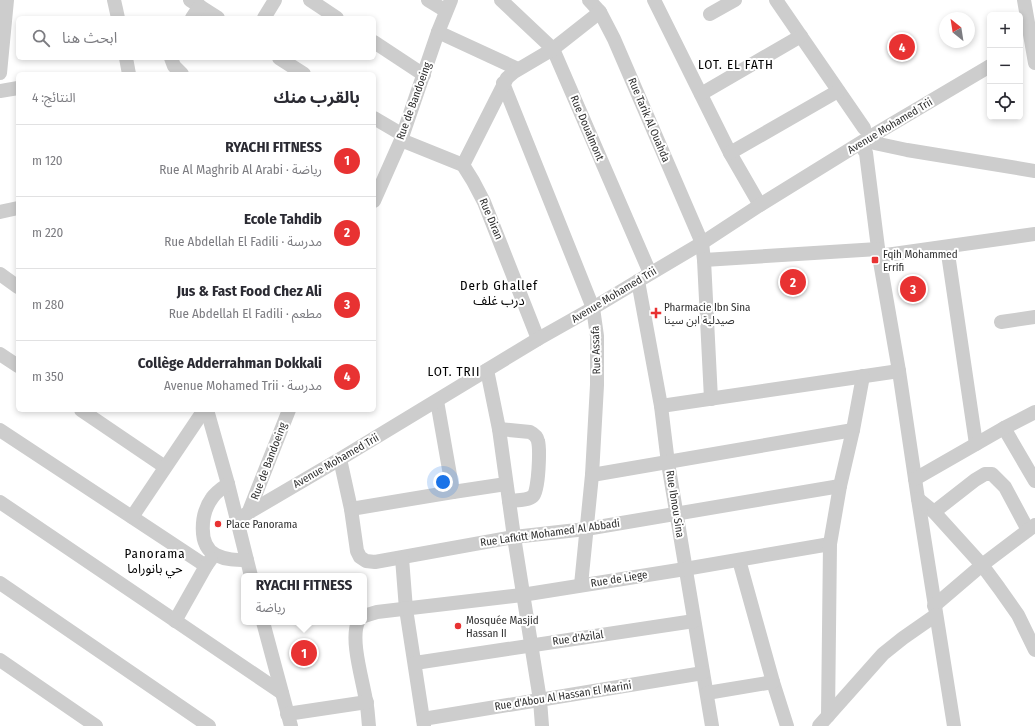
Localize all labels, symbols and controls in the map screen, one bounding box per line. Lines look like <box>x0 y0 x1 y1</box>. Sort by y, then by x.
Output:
north arrow <box>939 12 975 48</box>
map controls <box>987 12 1023 120</box>
button: + <box>987 12 1023 48</box>
search box <box>16 16 376 60</box>
icon: search <box>30 27 52 49</box>
text: ابحث هنا <box>62 29 117 47</box>
pin: 4 <box>889 32 915 62</box>
button: − <box>987 48 1023 84</box>
district label: LOT. EL FATH <box>698 57 774 72</box>
street label: Rue de Bandoeing <box>394 60 434 142</box>
street label: Rue Tarik Al Ouahda <box>625 76 673 164</box>
button: locate <box>987 84 1023 120</box>
text: بالقرب منك <box>274 87 360 108</box>
text: النتائج: 4 <box>32 90 76 105</box>
street label: Rue Doualmont <box>567 93 607 163</box>
street label: Avenue Mohamed Trii <box>845 95 935 157</box>
text: RYACHI FITNESS <box>225 138 322 156</box>
text: 120 m <box>32 153 63 168</box>
text: 1 <box>344 153 350 168</box>
text: رياضة · Rue Al Maghrib Al Arabi <box>159 162 322 177</box>
street label: Rue Diran <box>476 196 506 242</box>
text: Ecole Tahdib <box>244 210 322 228</box>
text: 220 m <box>32 225 63 240</box>
text: 2 <box>344 225 350 240</box>
text: مدرسة · Rue Abdellah El Fadili <box>164 234 322 249</box>
place label: Fqih Mohammed Errifi <box>883 248 958 274</box>
marker: Fqih Mohammed Errifi <box>870 255 880 265</box>
street label: Avenue Mohamed Trii <box>569 264 659 326</box>
pin: 2 <box>780 267 806 297</box>
pin: 3 <box>900 274 926 304</box>
district label: Derb Ghallef درب غلف <box>460 278 538 308</box>
text: Jus & Fast Food Chez Ali <box>177 282 322 300</box>
text: 280 m <box>32 297 64 312</box>
text: 3 <box>344 297 350 312</box>
place label: Pharmacie Ibn Sina صيدلية ابن سينا <box>664 301 750 327</box>
text: مطعم · Rue Abdellah El Fadili <box>169 306 322 321</box>
marker: Pharmacie Ibn Sina صيدلية ابن سينا <box>651 308 661 318</box>
street label: Rue Assafa <box>589 325 603 375</box>
text: Collège Adderrahman Dokkali <box>138 354 322 372</box>
district label: LOT. TRII <box>428 364 480 379</box>
text: 350 m <box>32 369 64 384</box>
text: 4 <box>344 369 350 384</box>
text: مدرسة · Avenue Mohamed Trii <box>164 378 322 393</box>
street label: Rue de Bandoeing <box>248 420 290 501</box>
street label: Avenue Mohamed Trii <box>291 431 381 491</box>
street label: Rue Ibnou Sina <box>663 469 687 539</box>
your location <box>433 472 453 492</box>
street label: Rue Lafkitt Mohamed Al Abbadi <box>479 517 621 549</box>
place label: Place Panorama <box>226 518 297 531</box>
marker: Place Panorama <box>213 519 223 529</box>
district label: Panorama حي بانوراما <box>124 546 186 579</box>
street label: Rue de Liege <box>590 568 648 590</box>
popup <box>241 573 367 625</box>
text: RYACHI FITNESS <box>256 576 352 594</box>
text: رياضة <box>256 600 286 615</box>
place label: Mosquée Masjid Hassan II <box>466 614 539 640</box>
marker: Mosquée Masjid Hassan II <box>453 621 463 631</box>
street label: Rue d'Azilal <box>552 628 604 648</box>
pin: 1 <box>291 638 317 668</box>
street label: Rue d'Abou Al Hassan El Marini <box>494 679 633 713</box>

